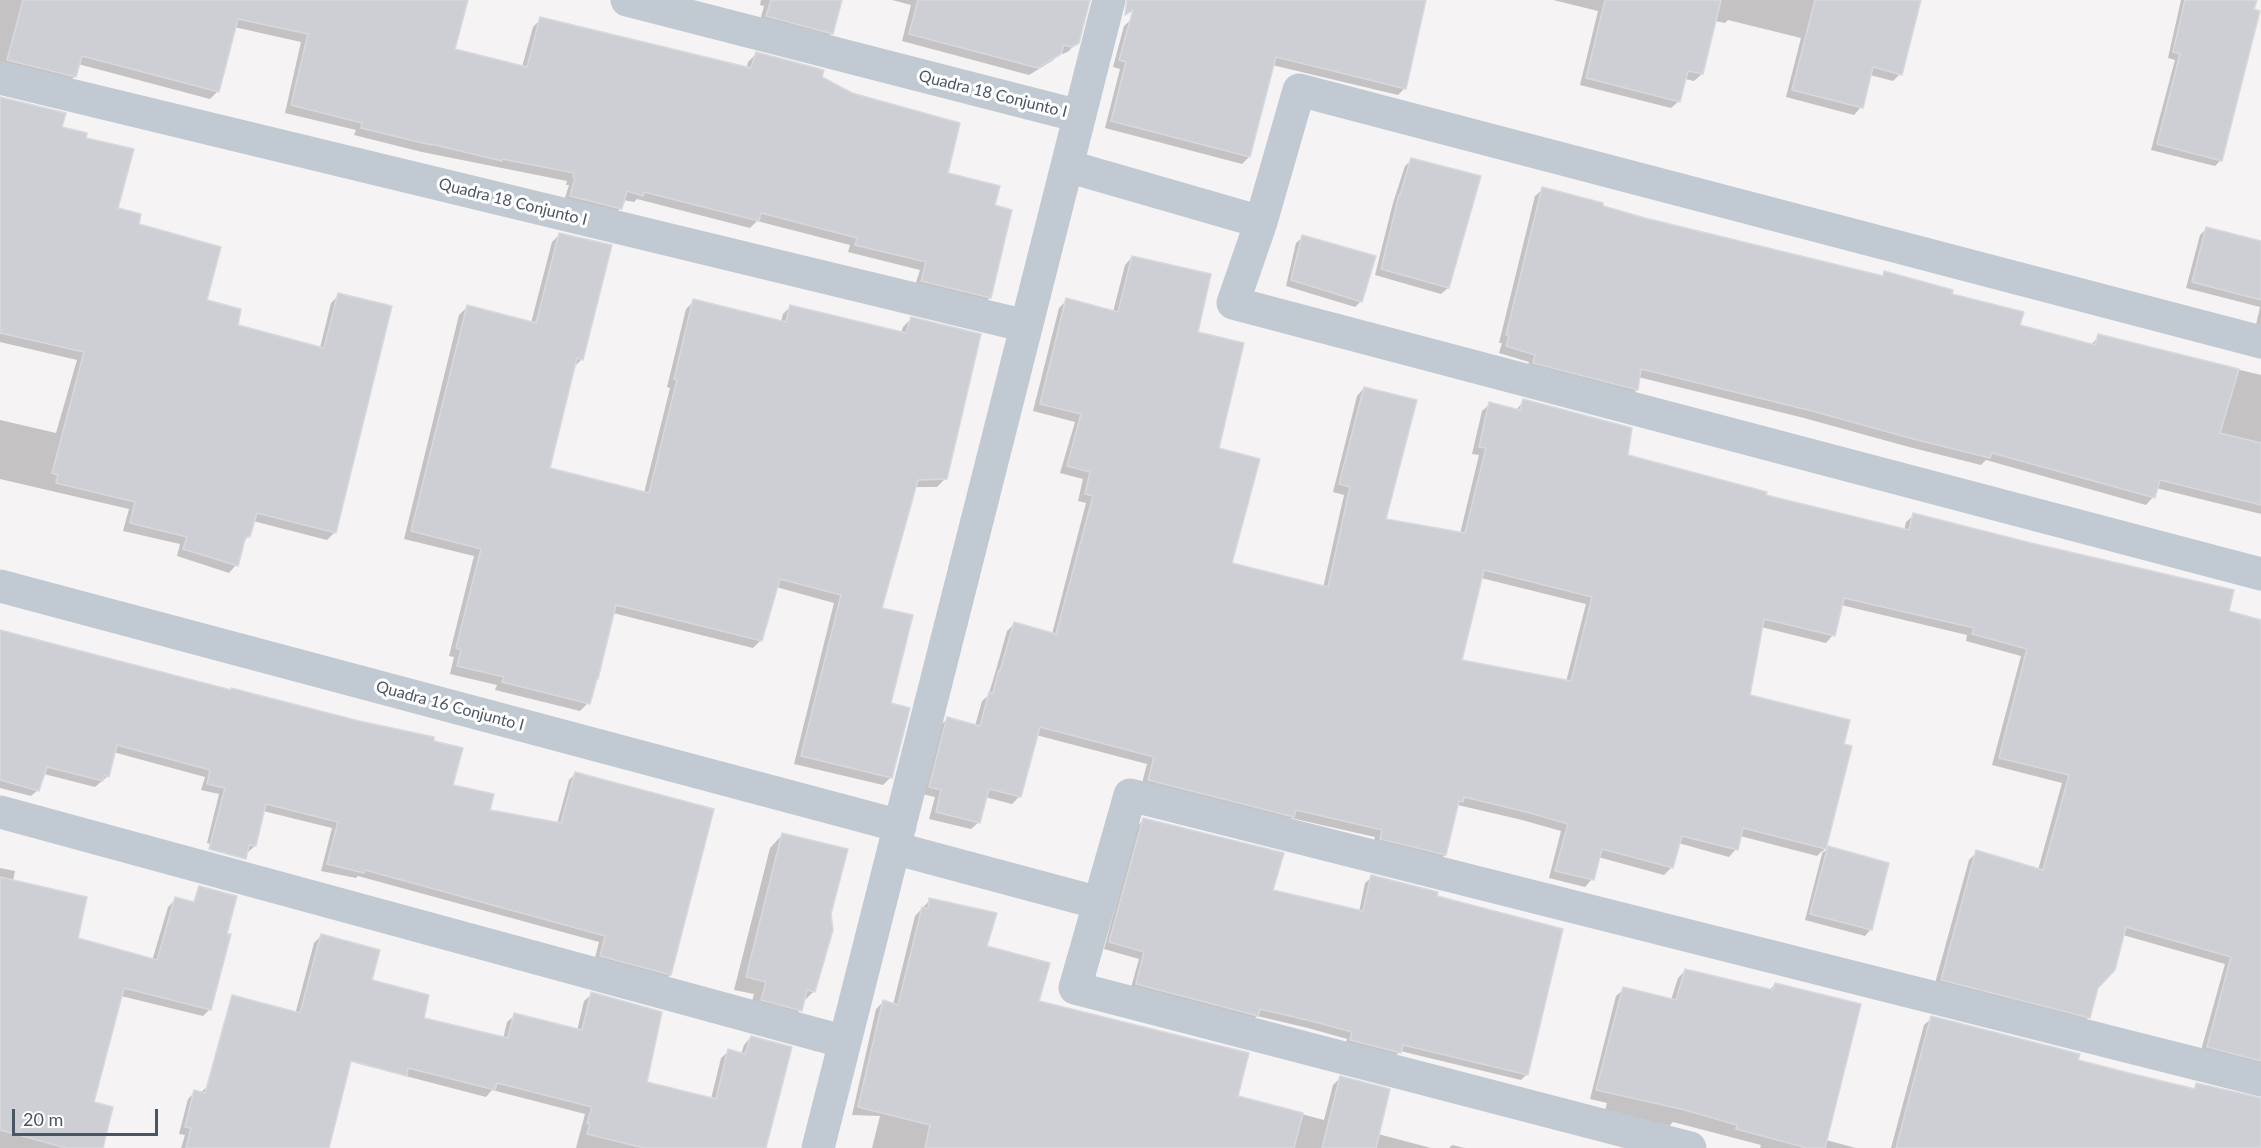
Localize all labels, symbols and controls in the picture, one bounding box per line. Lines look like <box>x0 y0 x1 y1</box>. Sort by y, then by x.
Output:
street label: Quadra 18 Conjunto I <box>917 66 1069 122</box>
street label: Quadra 18 Conjunto I <box>437 174 589 230</box>
street label: Quadra 16 Conjunto I <box>374 677 526 735</box>
scale bar <box>15 1097 160 1135</box>
text: 20 m <box>23 1108 63 1130</box>

